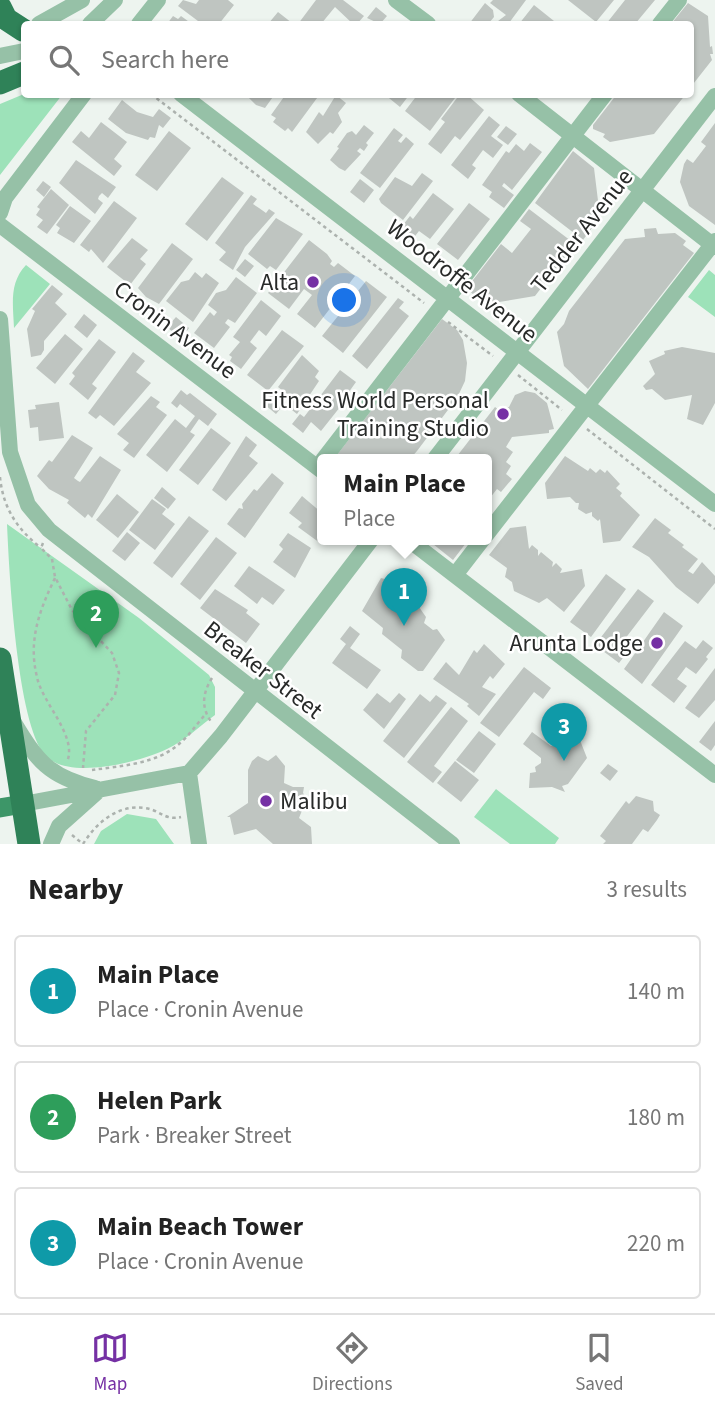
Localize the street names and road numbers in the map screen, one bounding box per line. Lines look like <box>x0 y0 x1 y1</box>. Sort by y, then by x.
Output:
street label: Tedder Avenue <box>522 162 642 300</box>
street label: Woodroffe Avenue <box>379 211 545 351</box>
street label: Cronin Avenue <box>106 272 244 388</box>
street label: Breaker Street <box>196 612 330 728</box>

